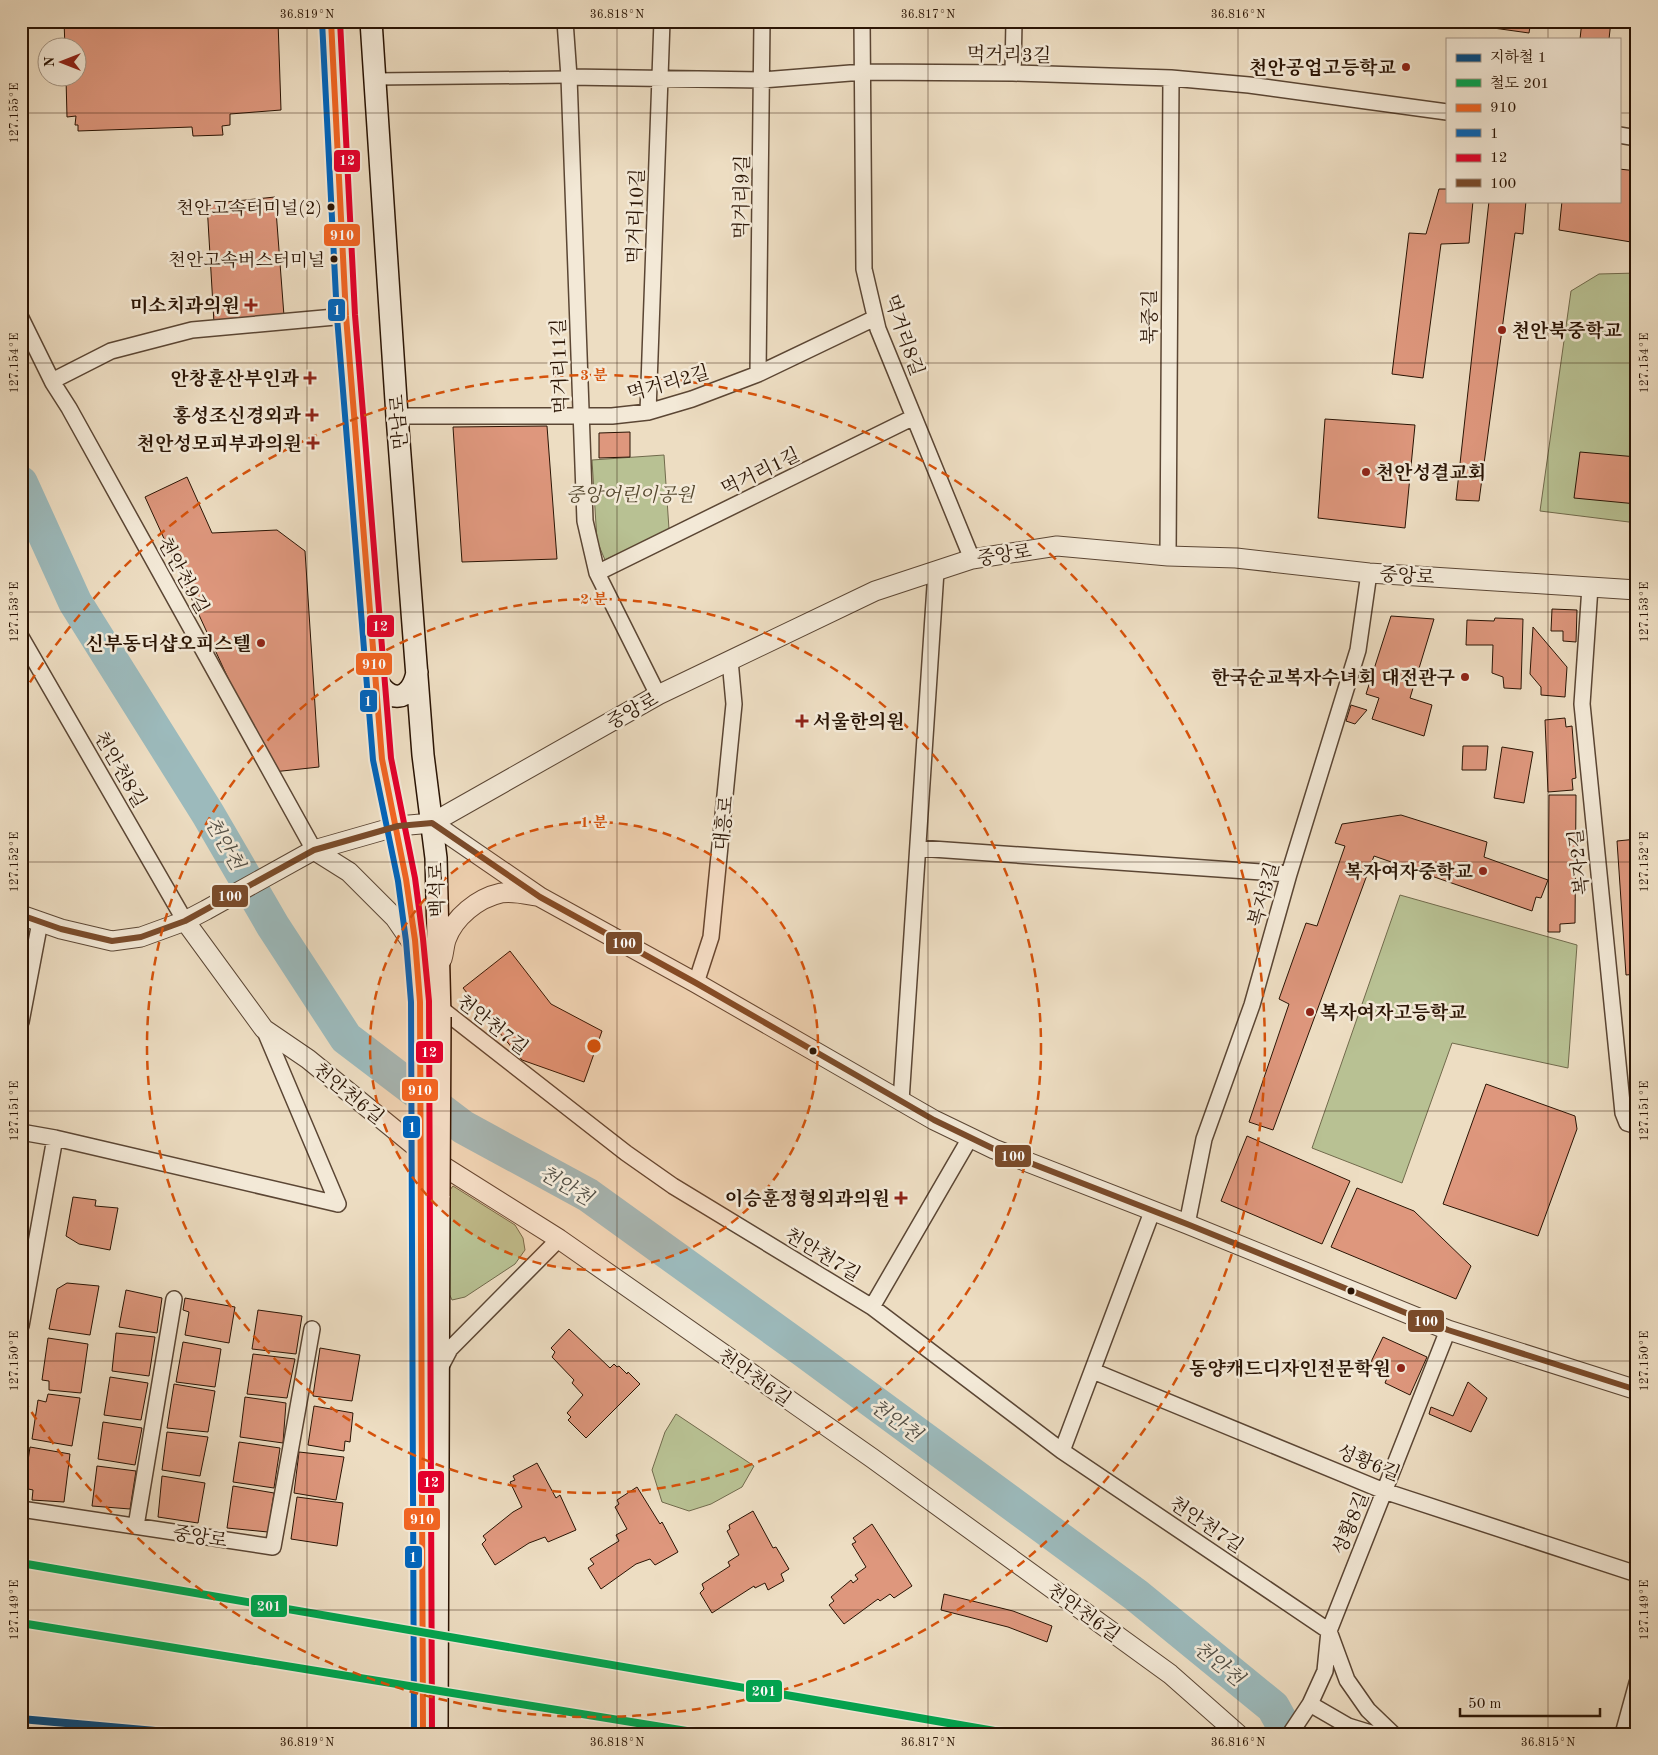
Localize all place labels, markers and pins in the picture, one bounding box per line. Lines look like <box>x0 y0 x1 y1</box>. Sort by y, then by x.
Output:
place label: 천안공업고등학교 <box>1249 57 1396 79</box>
marker: 천안공업고등학교 <box>1400 61 1412 73</box>
place label: 천안고속터미널(2) <box>177 198 322 218</box>
marker: 천안고속터미널(2) <box>326 202 336 212</box>
place label: 천안고속버스터미널 <box>169 250 325 270</box>
marker: 천안고속버스터미널 <box>329 254 339 264</box>
place label: 미소치과의원 <box>130 295 240 317</box>
marker: 미소치과의원 <box>244 298 258 312</box>
place label: 천안북중학교 <box>1512 320 1622 342</box>
marker: 천안북중학교 <box>1496 324 1508 336</box>
place label: 안창훈산부인과 <box>171 368 300 390</box>
marker: 안창훈산부인과 <box>303 371 317 385</box>
place label: 홍성조신경외과 <box>173 405 302 427</box>
marker: 홍성조신경외과 <box>305 408 319 422</box>
place label: 천안성모피부과의원 <box>137 433 302 455</box>
marker: 천안성모피부과의원 <box>306 436 320 450</box>
place label: 천안성결교회 <box>1376 462 1486 484</box>
marker: 천안성결교회 <box>1360 466 1372 478</box>
place label: 신부동더샵오피스텔 <box>86 633 251 655</box>
marker: 신부동더샵오피스텔 <box>255 637 267 649</box>
place label: 한국순교복자수녀회 대전관구 <box>1211 667 1455 689</box>
marker: 한국순교복자수녀회 대전관구 <box>1459 671 1471 683</box>
place label: 서울한의원 <box>813 711 905 733</box>
marker: 서울한의원 <box>795 714 809 728</box>
place label: 복자여자중학교 <box>1345 861 1473 883</box>
marker: 복자여자중학교 <box>1477 865 1489 877</box>
place label: 복자여자고등학교 <box>1320 1002 1467 1024</box>
marker: 복자여자고등학교 <box>1304 1006 1316 1018</box>
centre of rings <box>585 1037 603 1055</box>
unlabelled marker <box>808 1046 818 1056</box>
place label: 이승훈정형외과의원 <box>725 1188 890 1210</box>
marker: 이승훈정형외과의원 <box>894 1191 908 1205</box>
unlabelled marker <box>1346 1286 1356 1296</box>
place label: 동양캐드디자인전문학원 <box>1189 1358 1391 1380</box>
marker: 동양캐드디자인전문학원 <box>1395 1362 1407 1374</box>

